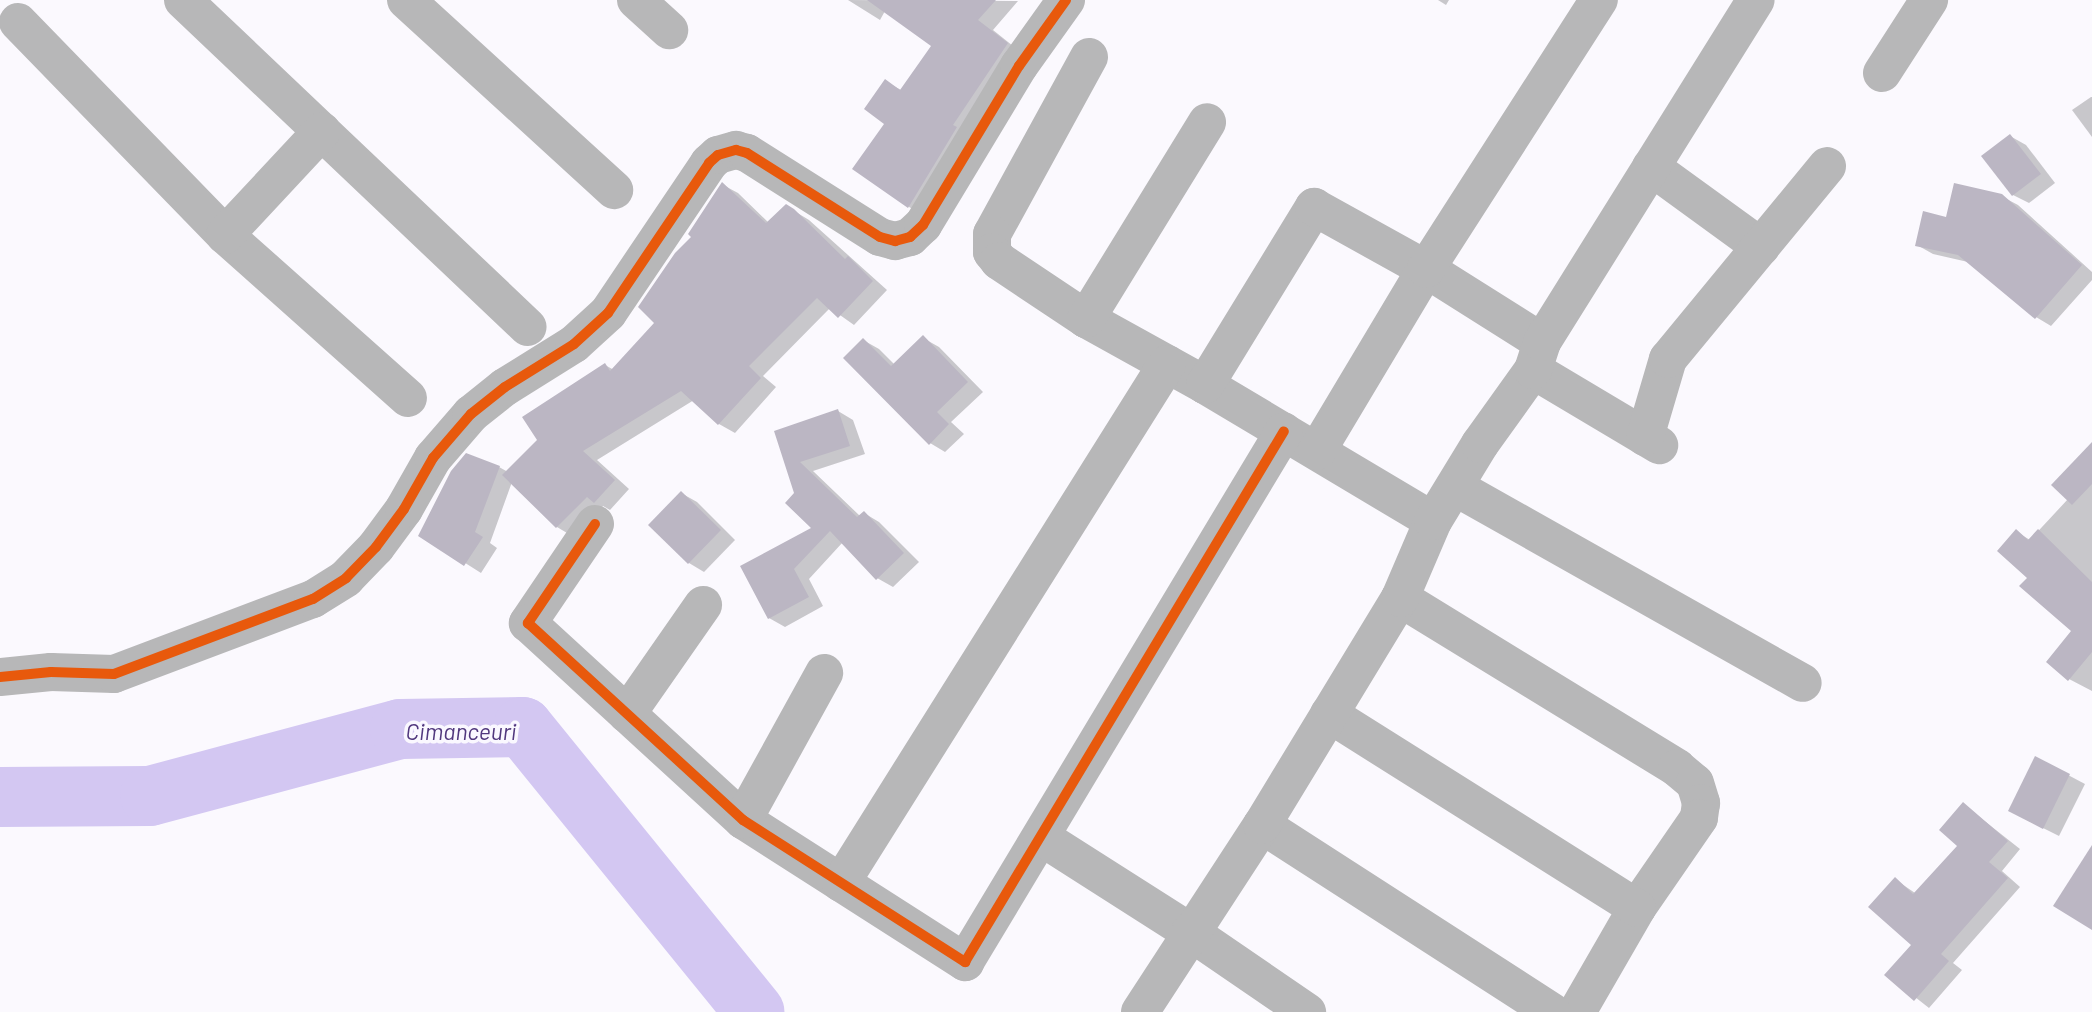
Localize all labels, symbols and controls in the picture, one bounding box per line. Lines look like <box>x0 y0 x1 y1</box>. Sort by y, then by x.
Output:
water label: Cimanceuri <box>406 717 516 745</box>

